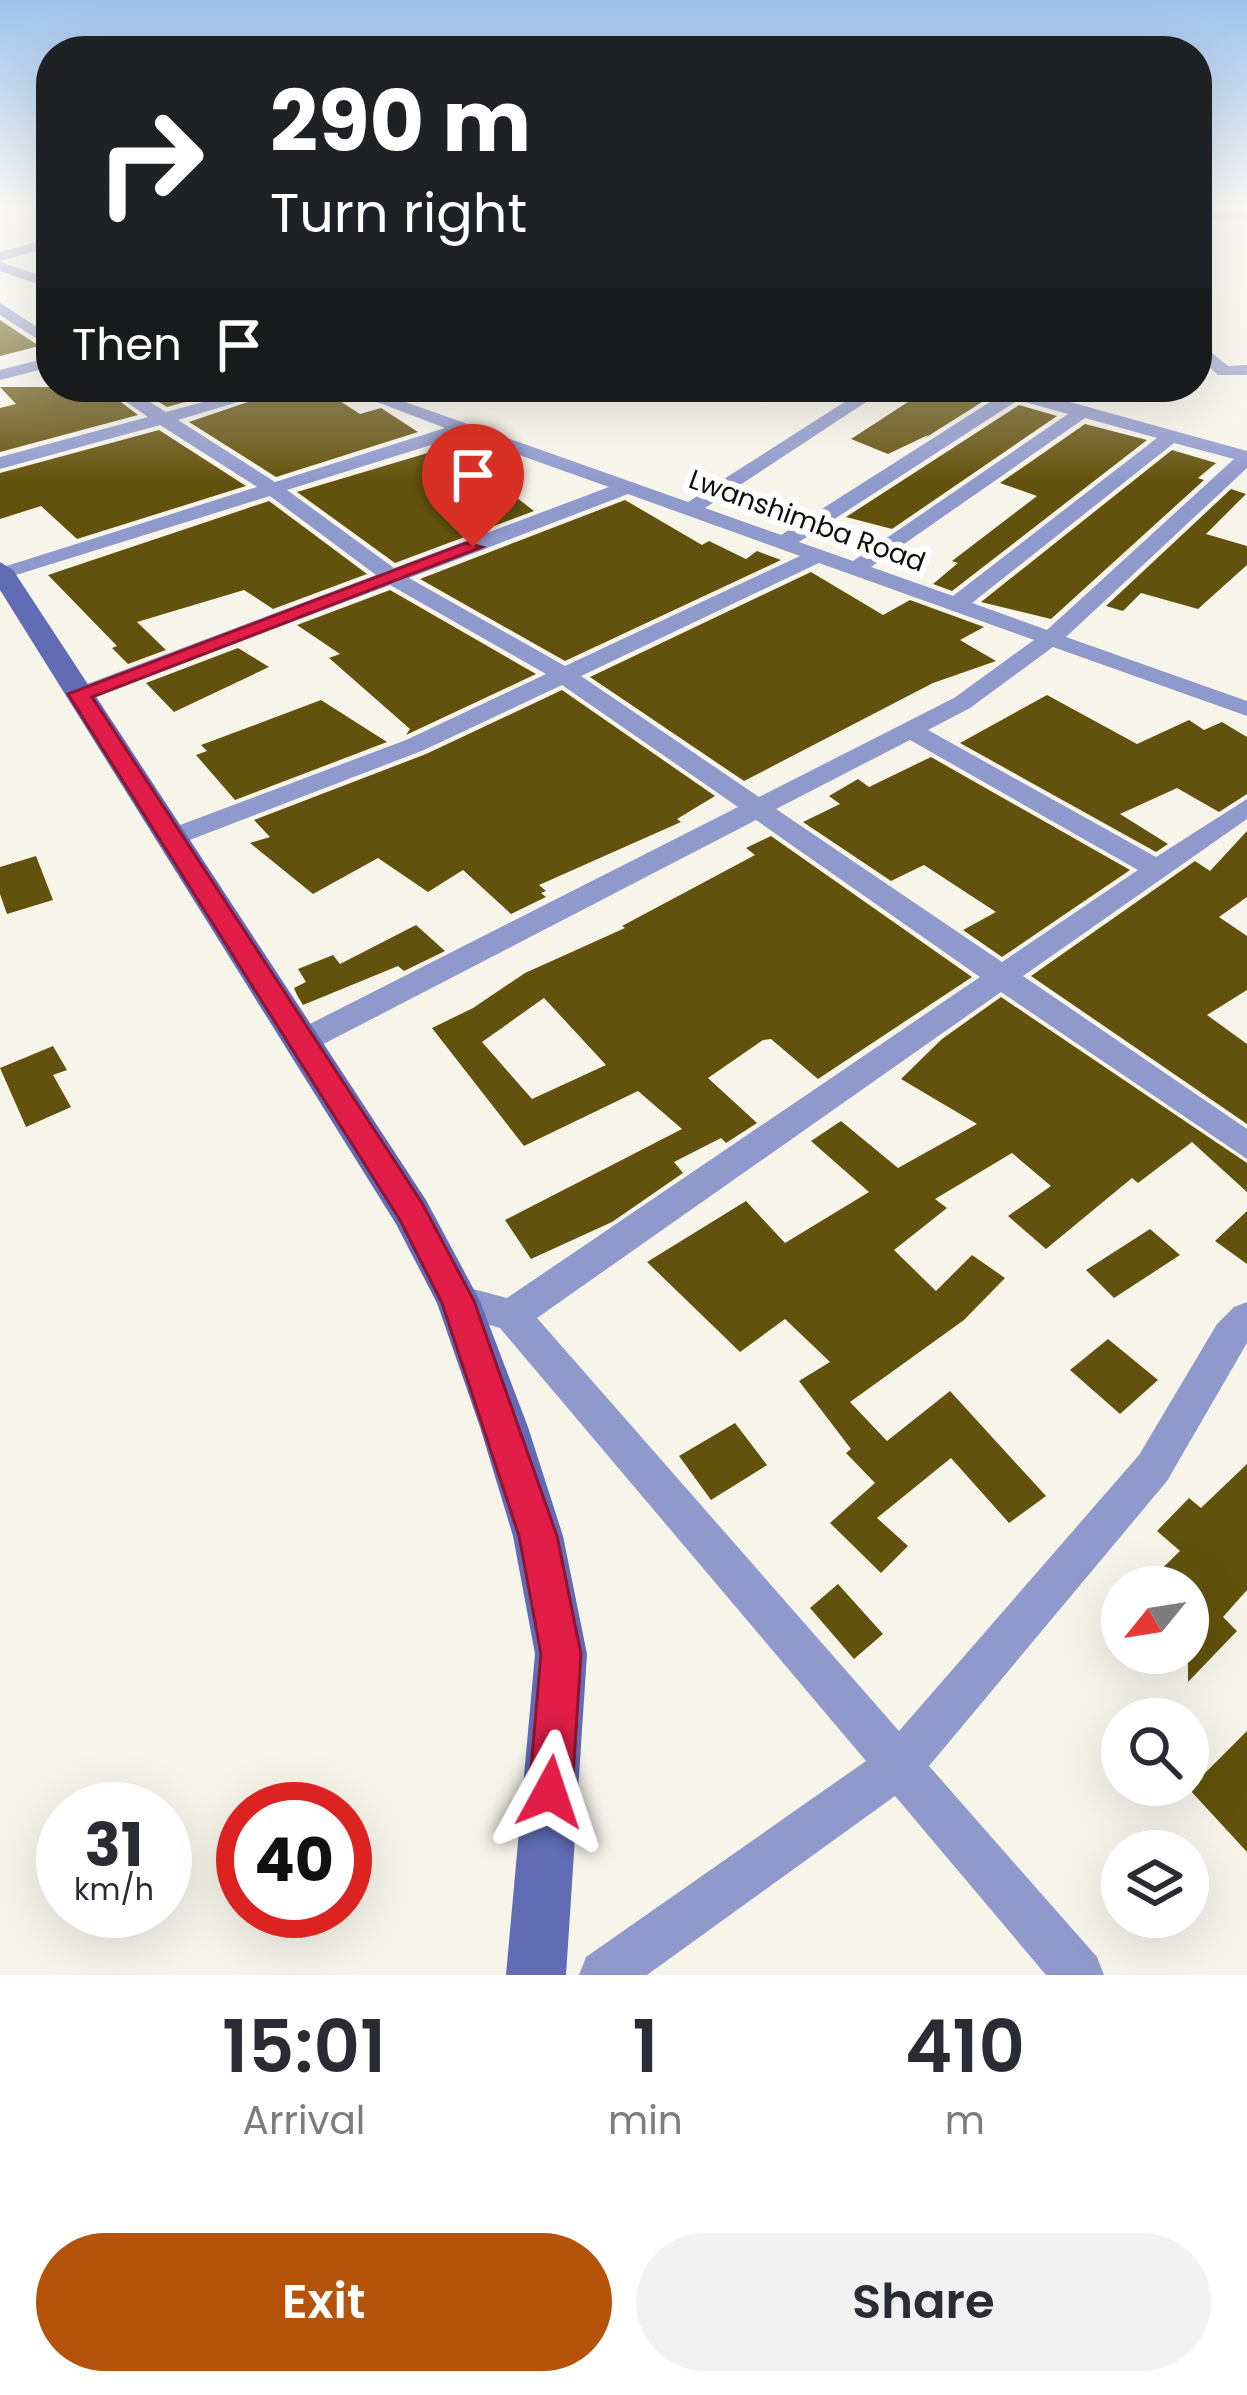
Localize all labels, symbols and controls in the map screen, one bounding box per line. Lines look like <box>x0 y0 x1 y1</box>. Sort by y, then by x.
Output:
text: 290 m <box>270 63 531 180</box>
icon: right <box>72 84 228 240</box>
text: Turn right <box>270 175 527 251</box>
icon: arrive <box>206 312 272 378</box>
text: Then <box>72 313 182 376</box>
pin <box>422 424 524 547</box>
icon: arrive <box>440 442 506 508</box>
street label: Lwanshimba Road <box>684 461 931 581</box>
north arrow <box>1101 1566 1209 1674</box>
map controls <box>1101 1566 1209 1938</box>
button: search <box>1101 1698 1209 1806</box>
position arrow <box>487 1729 613 1855</box>
speed limit sign: 40 <box>216 1782 372 1938</box>
text: 31 <box>85 1803 143 1887</box>
button: layers <box>1101 1830 1209 1938</box>
text: km/h <box>74 1868 154 1911</box>
text: 15:01 <box>222 1996 386 2097</box>
text: 1 <box>632 1996 658 2097</box>
text: 410 <box>905 1996 1025 2097</box>
text: Arrival <box>243 2093 365 2148</box>
text: min <box>608 2093 683 2148</box>
text: m <box>945 2093 985 2148</box>
button: Exit <box>36 2233 612 2371</box>
button: Share <box>636 2233 1211 2371</box>

